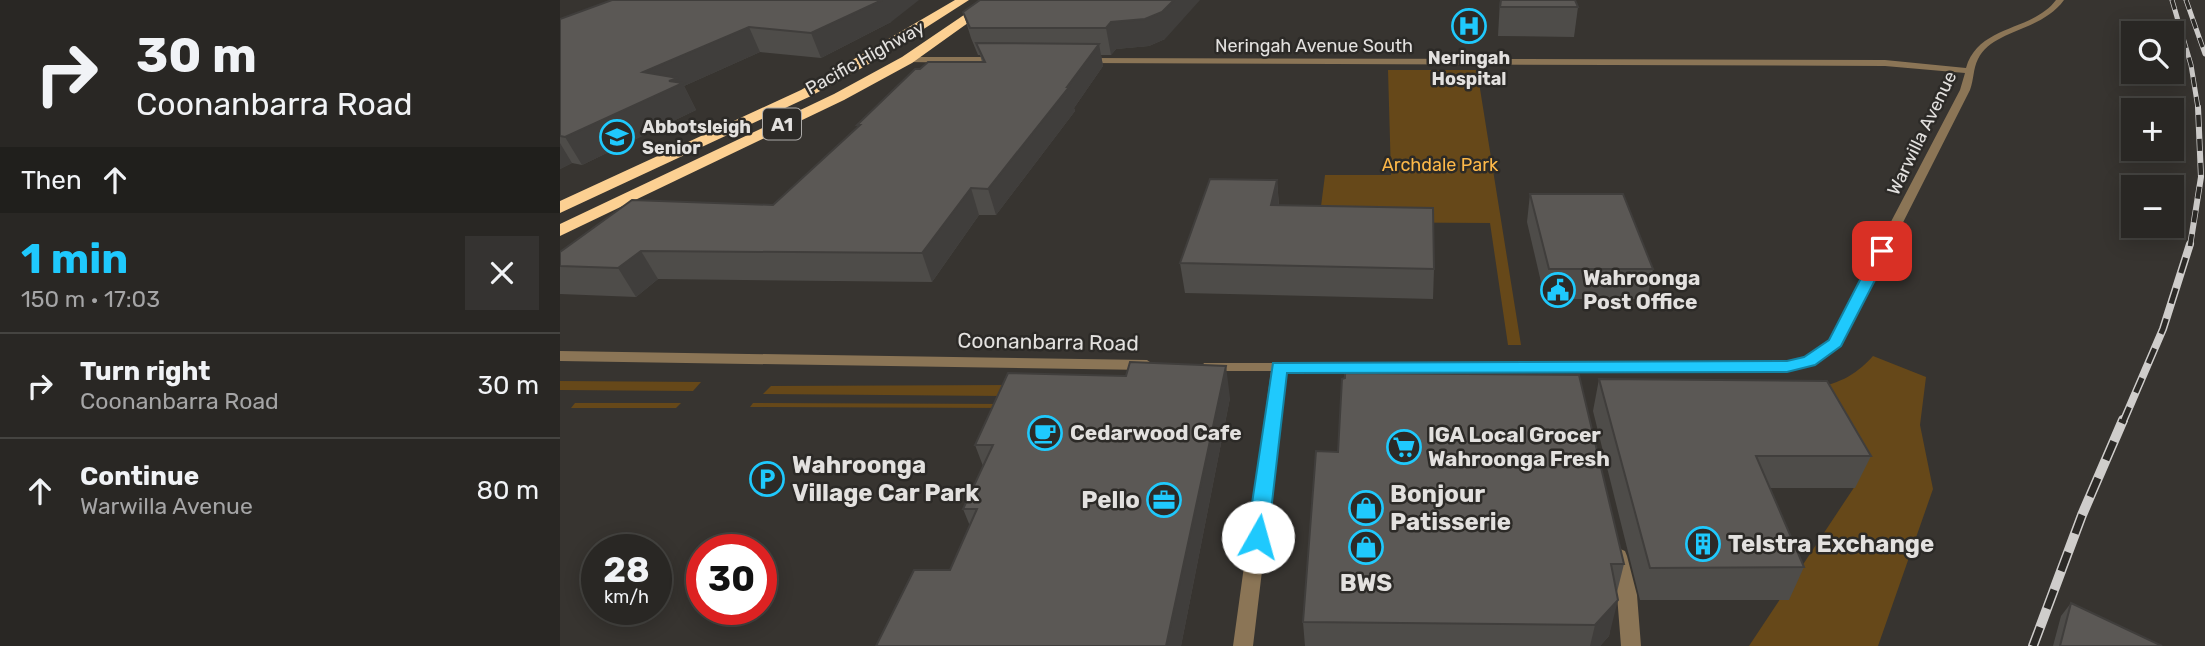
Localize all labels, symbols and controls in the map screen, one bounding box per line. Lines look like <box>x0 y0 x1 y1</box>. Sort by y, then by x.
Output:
hospital icon: Neringah Hospital <box>1450 7 1488 45</box>
street label: Pacific Highway <box>802 16 928 100</box>
map controls <box>2121 21 2184 238</box>
button: search <box>2121 21 2184 84</box>
text: 30 m <box>136 26 257 84</box>
icon: right <box>21 28 112 119</box>
street label: Neringah Avenue South <box>1215 35 1413 57</box>
place label: Neringah Hospital <box>1428 47 1510 90</box>
street label: Warwilla Avenue <box>1882 67 1962 199</box>
text: Coonanbarra Road <box>136 85 413 123</box>
button: + <box>2121 98 2184 161</box>
road number: A1 <box>763 108 801 140</box>
place label: Abbotsleigh Senior <box>642 116 751 159</box>
school or university icon: Abbotsleigh Senior <box>598 118 636 156</box>
park label: Archdale Park <box>1382 154 1499 176</box>
icon: ahead <box>96 161 134 199</box>
text: Then <box>21 165 82 196</box>
button: − <box>2121 175 2184 238</box>
pin <box>1852 221 1912 281</box>
icon: arrive <box>1863 232 1901 270</box>
text: 1 min <box>21 234 128 284</box>
button: close <box>465 236 539 310</box>
place label: Wahroonga Post Office <box>1583 265 1700 314</box>
public building icon: Wahroonga Post Office <box>1539 271 1577 309</box>
text: 150 m · 17:03 <box>21 285 160 313</box>
street label: Coonanbarra Road <box>957 327 1139 356</box>
text: Turn right <box>80 356 210 387</box>
icon: right <box>21 367 59 405</box>
text: 30 m <box>477 370 539 401</box>
text: Coonanbarra Road <box>80 387 279 415</box>
cafe icon: Cedarwood Cafe <box>1026 414 1064 452</box>
place label: Cedarwood Cafe <box>1070 420 1242 445</box>
place label: IGA Local Grocer Wahroonga Fresh <box>1428 422 1610 471</box>
supermarket icon: IGA Local Grocer Wahroonga Fresh <box>1385 428 1423 466</box>
place label: Wahroonga Village Car Park <box>792 451 979 507</box>
parking icon: Wahroonga Village Car Park <box>748 460 786 498</box>
text: Continue <box>80 461 199 492</box>
icon: ahead <box>21 472 59 510</box>
text: 80 m <box>476 475 539 506</box>
place label: Bonjour Patisserie <box>1390 480 1511 536</box>
office icon: Pello <box>1145 481 1183 519</box>
place label: Pello <box>1081 486 1140 514</box>
shop icon: Bonjour Patisserie <box>1347 489 1385 527</box>
text: Warwilla Avenue <box>80 492 253 520</box>
position arrow <box>1221 500 1295 574</box>
building icon: Telstra Exchange <box>1684 525 1722 563</box>
shop icon: BWS <box>1347 528 1385 566</box>
place label: Telstra Exchange <box>1728 530 1934 558</box>
speed limit sign: 30 <box>686 534 777 625</box>
text: 28 <box>603 549 650 591</box>
place label: BWS <box>1340 569 1392 597</box>
text: km/h <box>604 586 649 608</box>

